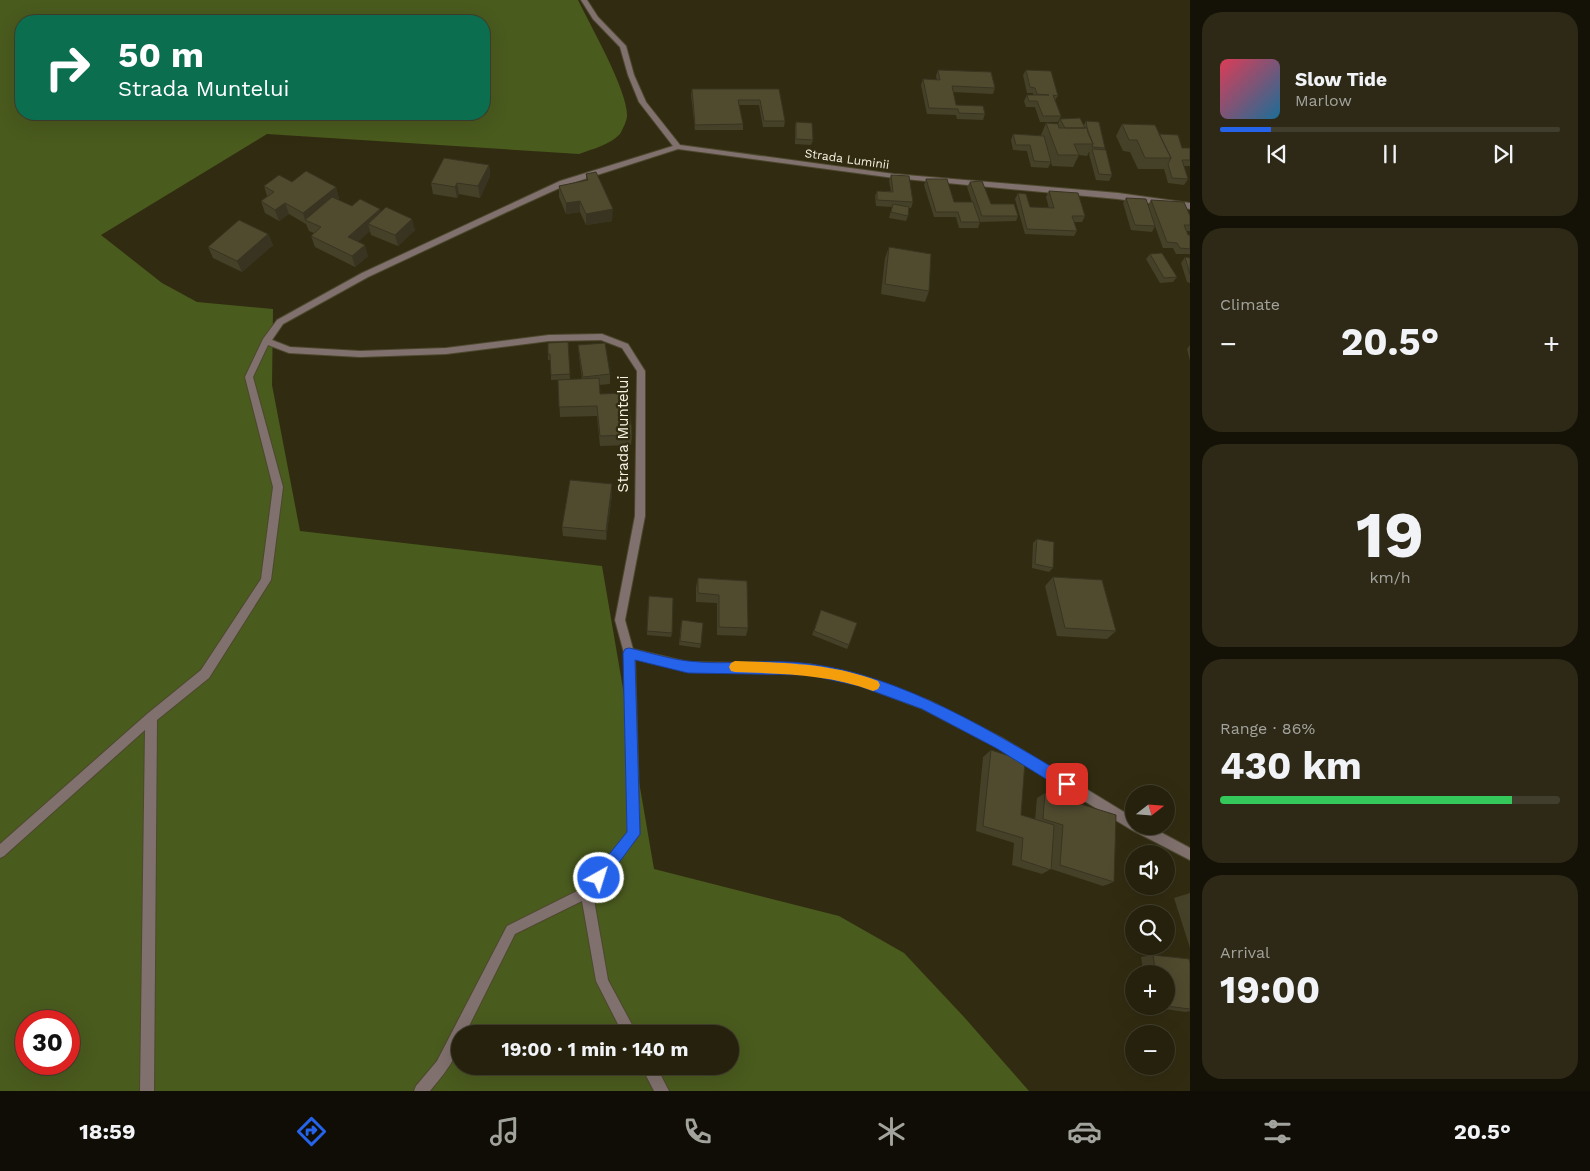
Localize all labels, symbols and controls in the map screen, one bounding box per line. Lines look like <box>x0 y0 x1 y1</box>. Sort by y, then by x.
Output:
text: 50 m <box>118 34 204 76</box>
icon: right <box>35 35 100 100</box>
text: Slow Tide <box>1295 68 1387 91</box>
text: Strada Muntelui <box>118 76 289 101</box>
text: Marlow <box>1295 91 1352 110</box>
icon: previous <box>1263 140 1291 168</box>
icon: pause <box>1376 140 1404 168</box>
icon: next <box>1489 140 1517 168</box>
street label: Strada Luminii <box>804 146 890 172</box>
text: Climate <box>1220 295 1280 314</box>
text: 20.5° <box>1341 320 1439 364</box>
text: − <box>1220 327 1237 360</box>
text: + <box>1543 327 1560 360</box>
street label: Strada Muntelui <box>614 376 632 492</box>
text: 19 <box>1356 497 1424 573</box>
text: km/h <box>1369 568 1411 587</box>
text: Range · 86% <box>1220 719 1315 738</box>
text: 430 km <box>1220 744 1362 788</box>
pin <box>1046 763 1088 805</box>
icon: arrive <box>1053 770 1081 798</box>
north arrow <box>1125 785 1175 835</box>
map controls <box>1125 785 1175 1075</box>
button: sound <box>1125 845 1175 895</box>
position arrow <box>572 851 624 903</box>
button: search <box>1125 905 1175 955</box>
text: Arrival <box>1220 943 1270 962</box>
button: + <box>1125 965 1175 1015</box>
text: 19:00 <box>1220 968 1320 1012</box>
speed limit sign: 30 <box>15 1010 80 1075</box>
button: − <box>1125 1025 1175 1075</box>
text: 19:00 · 1 min · 140 m <box>502 1038 688 1061</box>
icon: directions <box>294 1114 329 1149</box>
icon: music <box>487 1114 522 1149</box>
icon: phone <box>680 1114 715 1149</box>
icon: climate <box>874 1114 909 1149</box>
icon: car <box>1067 1114 1102 1149</box>
icon: filters <box>1260 1114 1295 1149</box>
text: 18:59 <box>79 1119 135 1144</box>
text: 20.5° <box>1454 1119 1511 1144</box>

